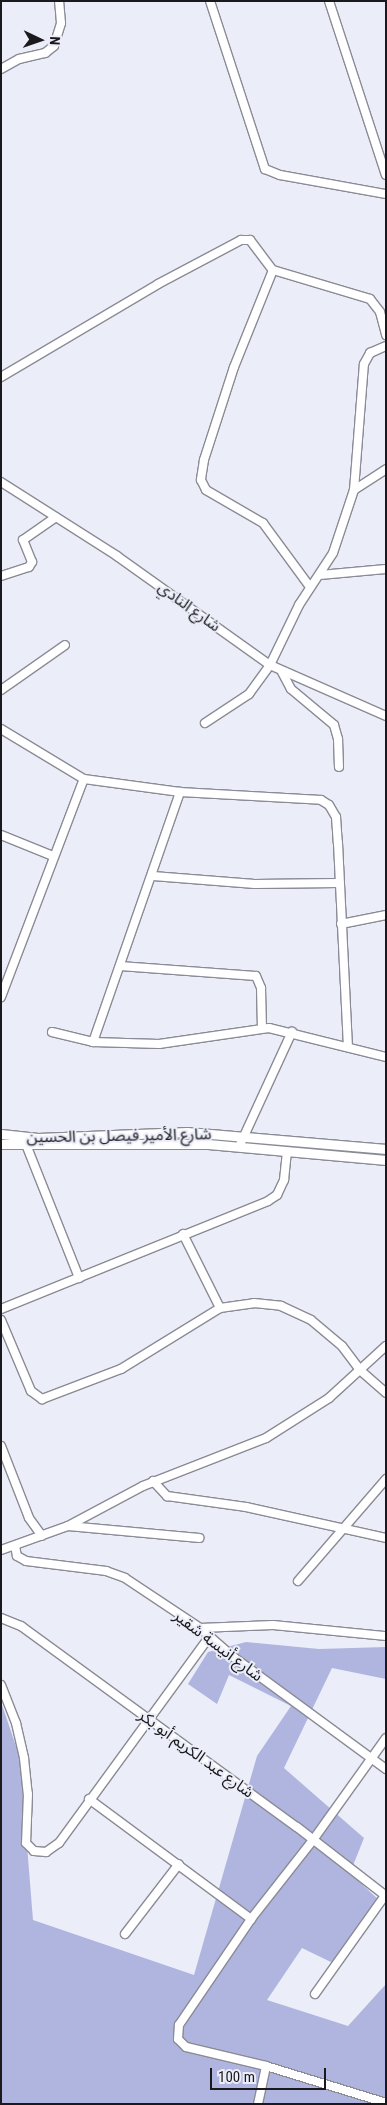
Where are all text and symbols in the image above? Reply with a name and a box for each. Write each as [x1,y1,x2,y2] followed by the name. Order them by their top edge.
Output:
[15,15,65,65] north arrow
[47,36,63,45] text: N
[154,578,224,636] street label: شارع النادي
[26,1125,212,1147] street label: شارع الأمير فيصل بن الحسين
[170,1606,266,1686] street label: شارع أنيسة شقير
[135,1706,257,1802] street label: شارع عبد الكريم أبو بكر
[212,2058,328,2090] scale bar
[218,2068,255,2086] text: 100 m

